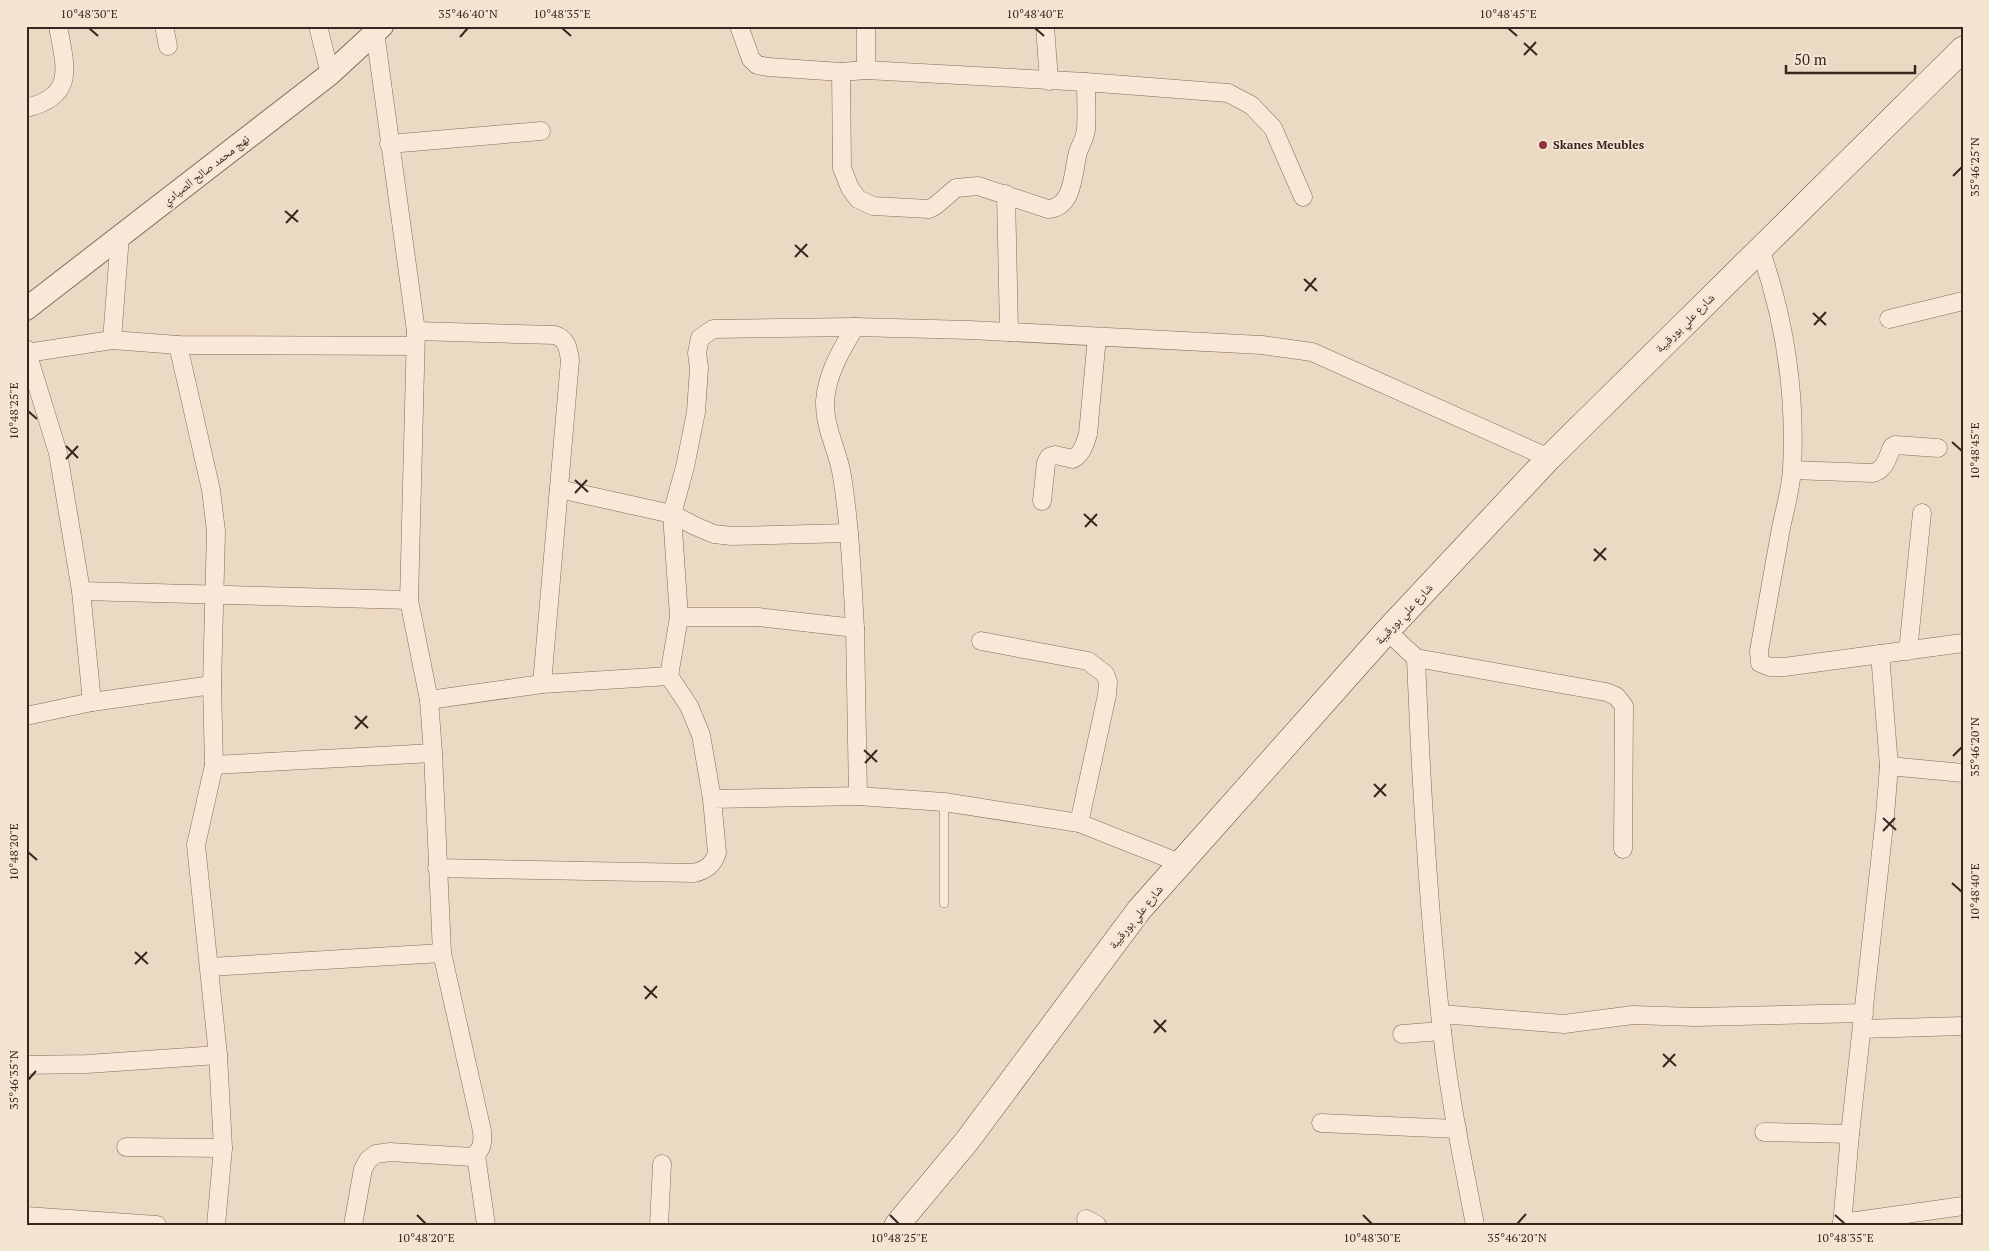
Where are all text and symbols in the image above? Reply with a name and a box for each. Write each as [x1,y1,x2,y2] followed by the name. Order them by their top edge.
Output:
[60,6,118,21] text: 10°48'30"E
[438,6,498,21] text: 35°46'40"N
[533,6,591,21] text: 10°48'35"E
[1006,6,1064,21] text: 10°48'40"E
[1479,6,1537,21] text: 10°48'45"E
[1786,42,1915,74] scale bar
[1794,49,1827,69] text: 50 m
[159,131,254,211] street label: نهج محمد صالح الصيادي
[1553,137,1645,152] place label: Skanes Meubles
[1967,137,1982,197] text: 35°46'25"N
[1537,139,1549,151] marker: Skanes Meubles
[1652,290,1720,358] street label: شارع علي بورقيبة
[6,382,21,440] text: 10°48'25"E
[1967,422,1982,480] text: 10°48'45"E
[1372,580,1438,649] street label: شارع علي بورقيبة
[1967,717,1982,777] text: 35°46'20"N
[6,823,21,881] text: 10°48'20"E
[1967,863,1982,921] text: 10°48'40"E
[1105,882,1168,954] street label: شارع علي بورقيبة
[6,1050,21,1110] text: 35°46'35"N
[397,1230,455,1245] text: 10°48'20"E
[870,1230,928,1245] text: 10°48'25"E
[1343,1230,1401,1245] text: 10°48'30"E
[1487,1230,1547,1245] text: 35°46'20"N
[1816,1230,1874,1245] text: 10°48'35"E

